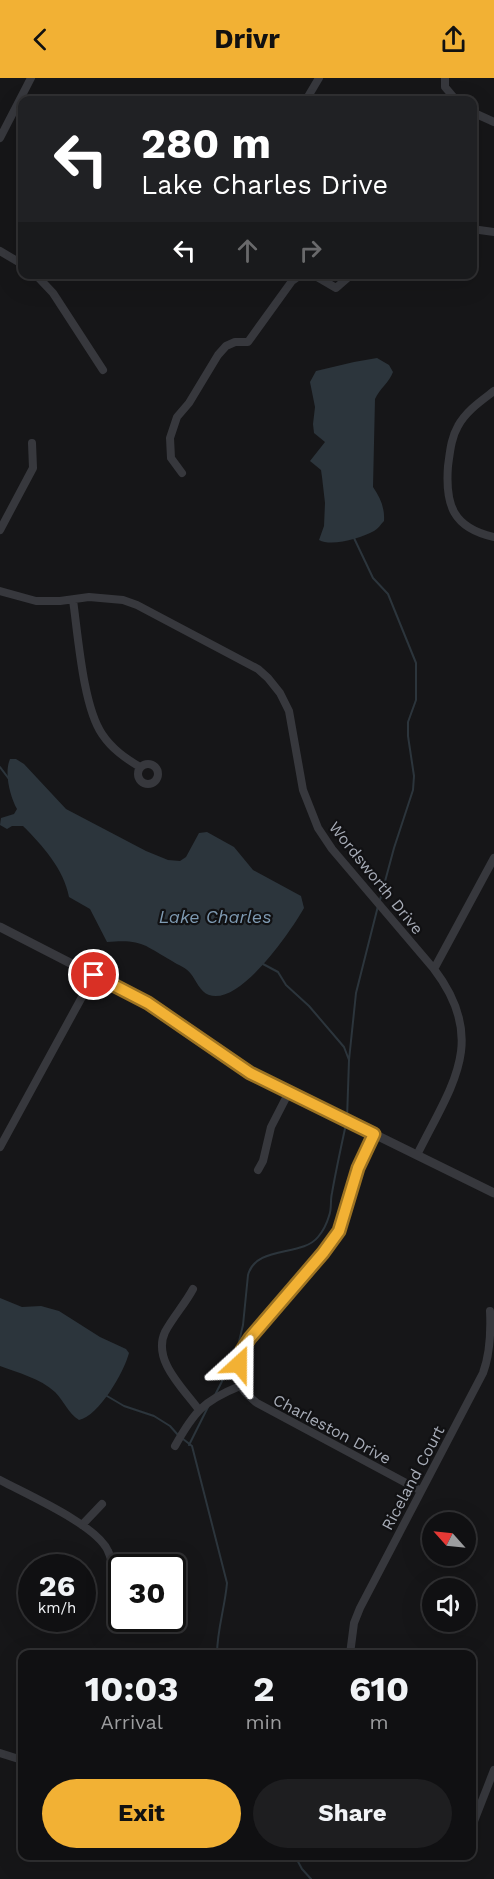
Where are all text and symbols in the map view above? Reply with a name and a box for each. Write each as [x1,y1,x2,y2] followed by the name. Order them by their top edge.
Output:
[24,23,57,56] icon: back
[214,23,280,55] text: Drivr
[437,23,470,56] icon: share
[141,119,271,168] text: 280 m
[42,120,120,198] icon: left
[141,169,388,201] text: Lake Charles Drive
[168,234,201,267] icon: left
[231,234,264,267] icon: ahead
[294,234,327,267] icon: right
[325,818,427,938] street label: Wordsworth Drive
[159,906,271,927] water label: Lake Charles
[68,949,119,1000] pin
[77,958,110,991] icon: arrive
[207,1332,271,1396] position arrow
[270,1390,394,1468] street label: Charleston Drive
[377,1422,449,1533] street label: Riceland Court
[422,1512,476,1566] north arrow
[422,1512,476,1632] map controls
[108,1554,186,1632] speed limit sign: 30
[39,1568,75,1603] text: 26
[422,1578,476,1632] button: sound
[38,1599,76,1617] text: km/h
[85,1668,179,1710] text: 10:03
[253,1668,275,1710] text: 2
[349,1668,409,1710] text: 610
[100,1710,163,1734] text: Arrival
[245,1710,282,1734] text: min
[370,1710,389,1734] text: m
[42,1779,241,1848] button: Exit
[253,1779,452,1848] button: Share

